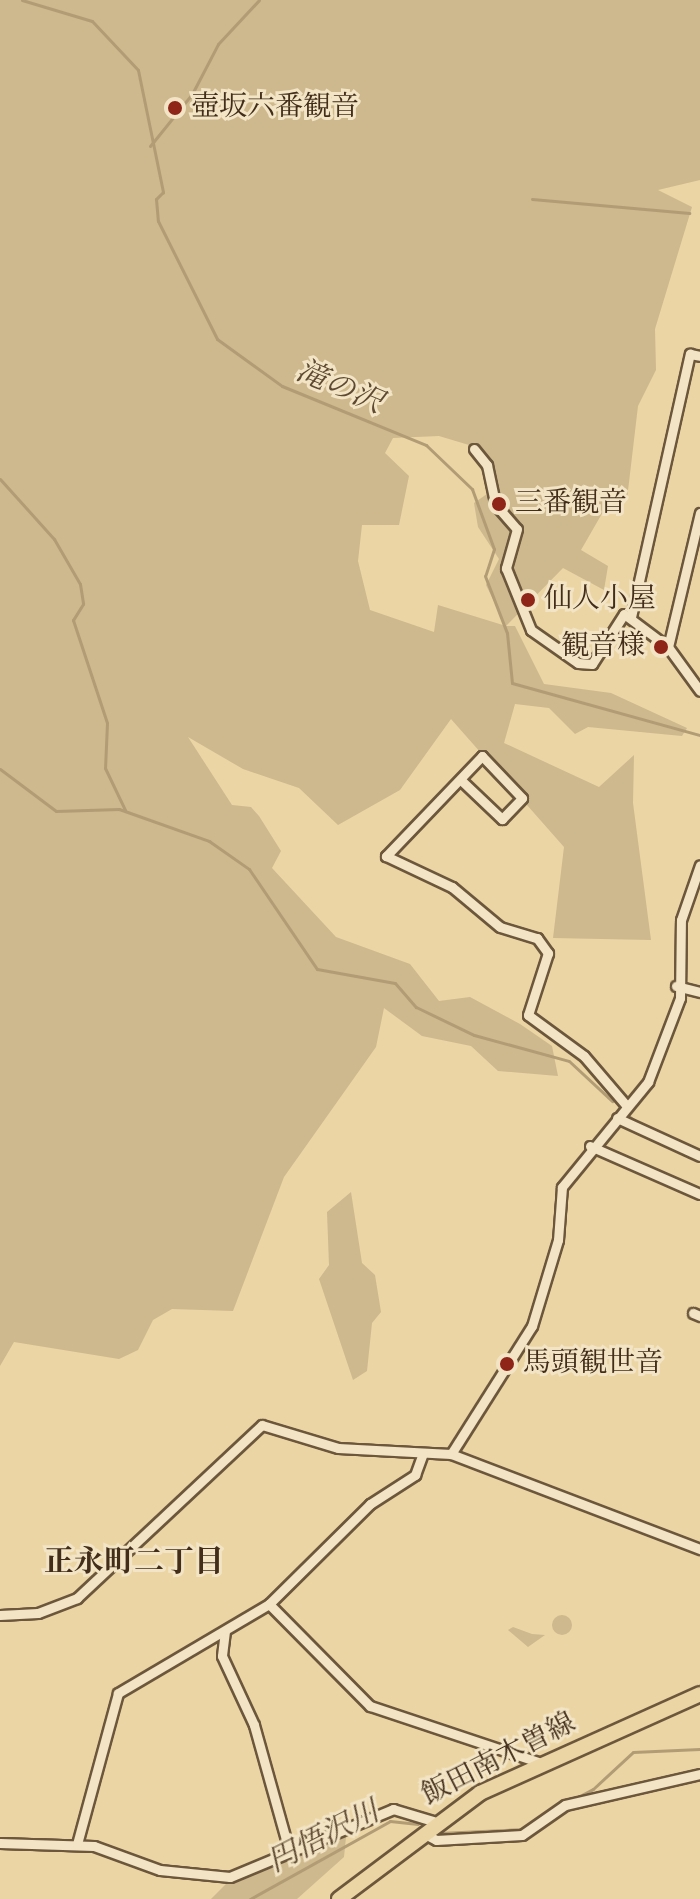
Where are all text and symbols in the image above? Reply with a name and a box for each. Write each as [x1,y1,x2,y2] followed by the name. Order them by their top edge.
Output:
[191,91,359,125] place label: 壺坂六番観音
[166,99,184,117] marker: 壺坂六番観音
[291,354,387,422] water label: 滝の沢
[515,487,627,521] place label: 三番観音
[490,495,508,513] marker: 三番観音
[544,583,656,617] place label: 仙人小屋
[519,591,537,609] marker: 仙人小屋
[561,630,645,664] place label: 観音様
[652,638,670,656] marker: 観音様
[523,1347,663,1381] place label: 馬頭観世音
[498,1355,516,1373] marker: 馬頭観世音
[44,1545,224,1581] district label: 正永町二丁目
[417,1707,581,1813] street label: 飯田南木曽線
[262,1795,386,1881] water label: 円悟沢川

